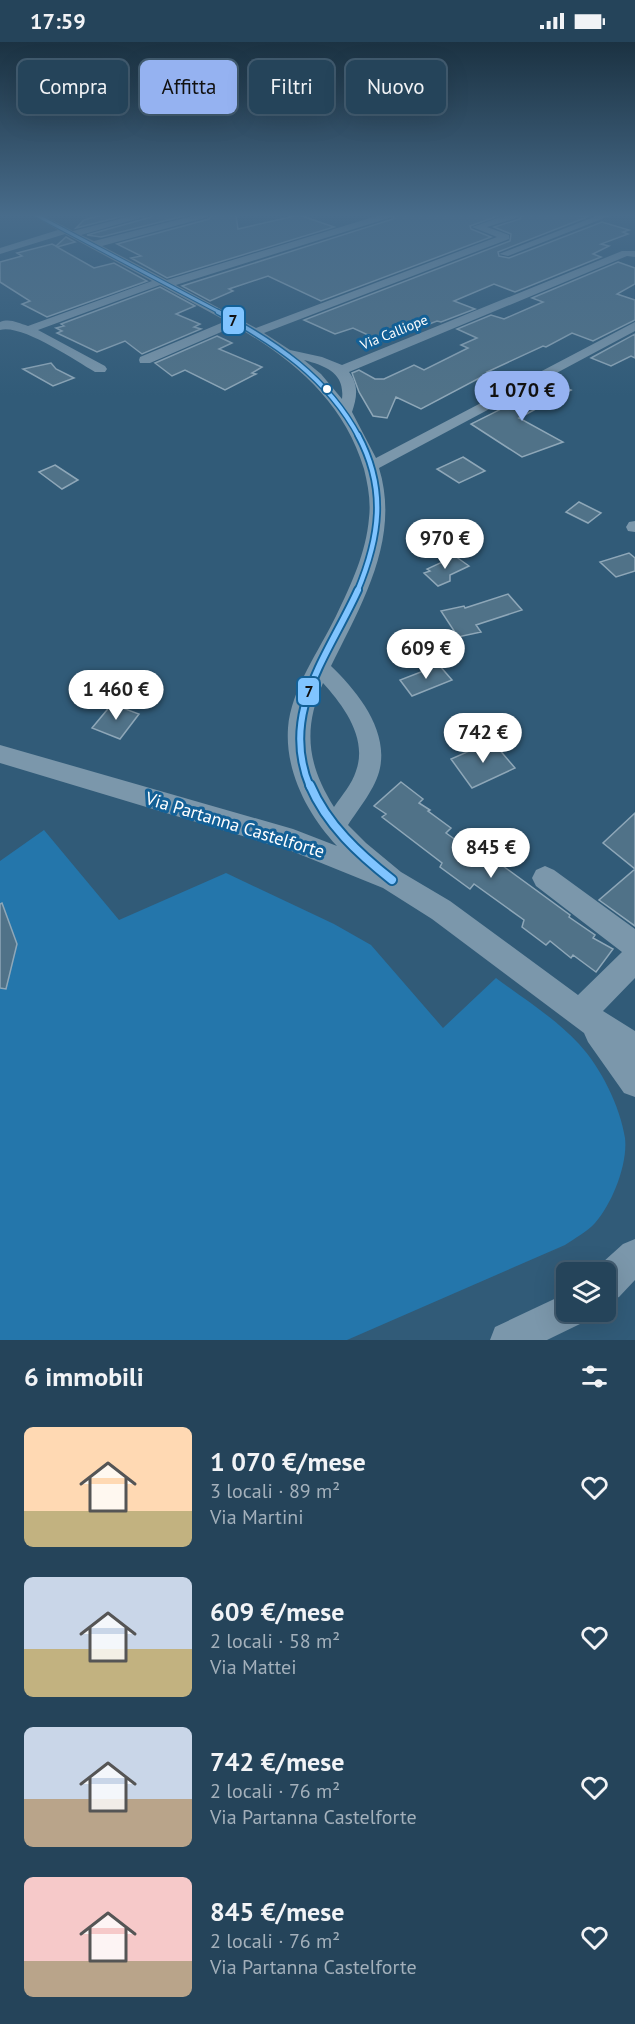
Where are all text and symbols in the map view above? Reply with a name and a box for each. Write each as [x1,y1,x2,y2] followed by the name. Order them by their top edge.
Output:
[30,7,86,35] text: 17:59
[18,60,128,114] chip: Compra
[140,60,237,114] chip: Affitta
[249,60,334,114] chip: Filtri
[346,60,446,114] chip: Nuovo
[222,306,245,335] line badge: 7
[228,310,238,330] text: 7
[357,310,430,354] street label: Via Calliope
[467,371,577,422] pin: 1 070 €
[489,377,555,403] text: 1 070 €
[321,383,333,395] unlabelled marker
[403,519,487,570] pin: 970 €
[420,525,470,551] text: 970 €
[384,629,468,680] pin: 609 €
[401,635,451,661] text: 609 €
[61,670,171,721] pin: 1 460 €
[83,676,149,702] text: 1 460 €
[297,677,320,706] line badge: 7
[304,681,314,701] text: 7
[441,713,525,764] pin: 742 €
[458,719,508,745] text: 742 €
[142,786,327,863] street label: Via Partanna Castelforte
[449,828,533,879] pin: 845 €
[466,834,516,860] text: 845 €
[556,1262,616,1322] map controls
[556,1262,616,1322] button: layers
[24,1360,144,1393] text: 6 immobili
[578,1360,611,1393] icon: filters
[210,1445,366,1478] text: 1 070 €/mese
[72,1451,144,1523] icon: home
[578,1471,611,1504] icon: heart
[210,1478,340,1504] text: 3 locali · 89 m²
[210,1504,304,1530] text: Via Martini
[210,1595,344,1628] text: 609 €/mese
[72,1601,144,1673] icon: home
[578,1621,611,1654] icon: heart
[210,1628,340,1654] text: 2 locali · 58 m²
[210,1654,297,1680] text: Via Mattei
[210,1745,344,1778] text: 742 €/mese
[72,1751,144,1823] icon: home
[578,1771,611,1804] icon: heart
[210,1778,340,1804] text: 2 locali · 76 m²
[210,1804,417,1830] text: Via Partanna Castelforte
[210,1895,344,1928] text: 845 €/mese
[72,1901,144,1973] icon: home
[578,1921,611,1954] icon: heart
[210,1928,340,1954] text: 2 locali · 76 m²
[210,1954,417,1980] text: Via Partanna Castelforte

